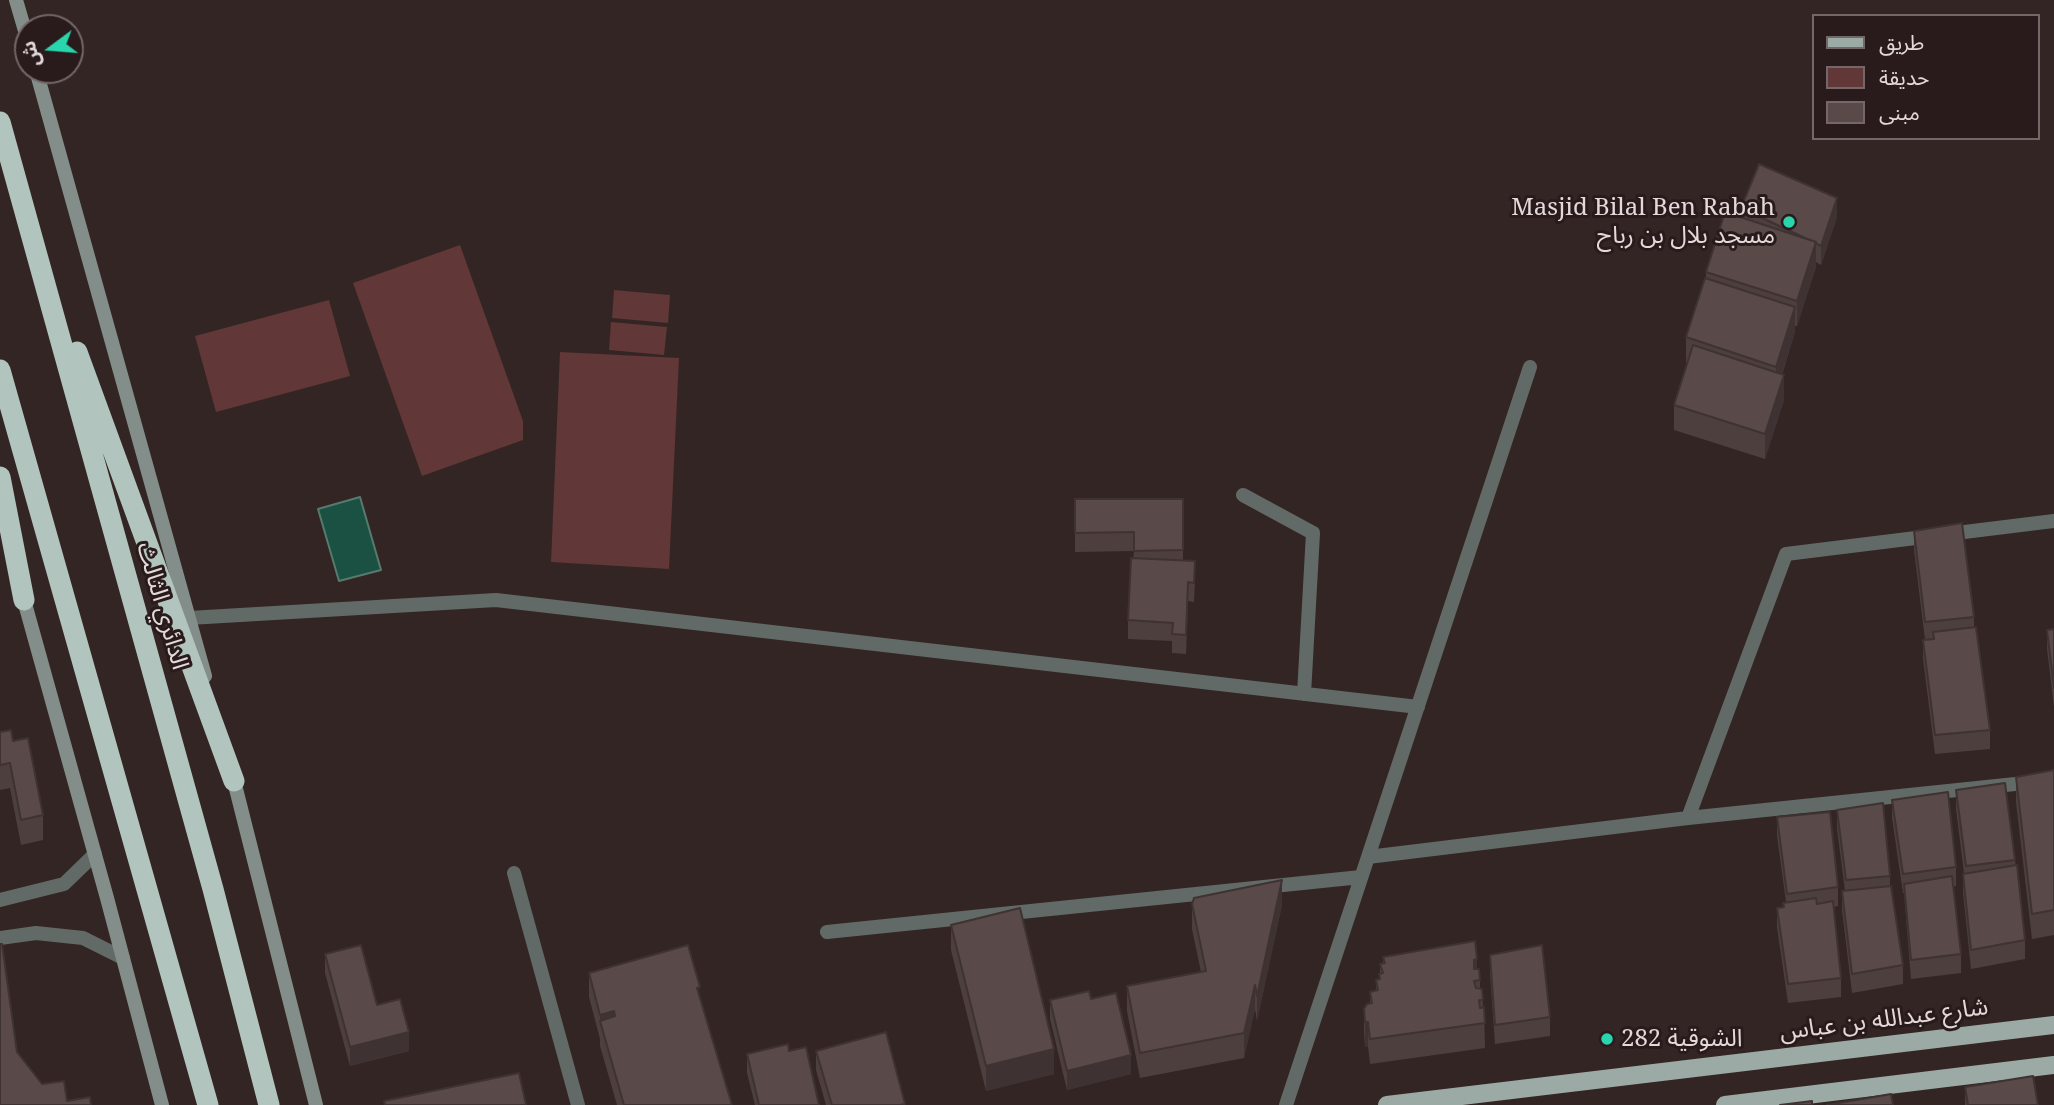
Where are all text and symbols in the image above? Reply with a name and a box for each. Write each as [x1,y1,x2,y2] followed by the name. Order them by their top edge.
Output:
[14,14,84,84] north arrow
[1812,14,2040,140] legend
[1879,28,1924,56] text: طريق
[15,38,47,70] text: ش
[1879,63,1929,91] text: حديقة
[1879,98,1920,126] text: مبنى
[1511,194,1775,250] place label: Masjid Bilal Ben Rabah مسجد بلال بن رباح
[1781,214,1797,230] marker: Masjid Bilal Ben Rabah مسجد بلال بن رباح
[130,539,194,673] street label: الدائري الثالث
[1778,993,1990,1047] street label: شارع عبدالله بن عباس
[1621,1025,1743,1053] place label: الشوقية 282
[1599,1031,1615,1047] marker: الشوقية 282

